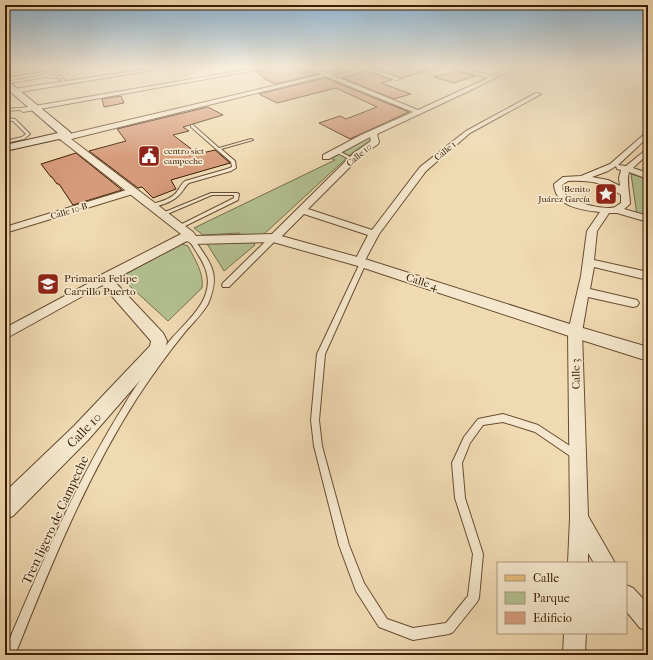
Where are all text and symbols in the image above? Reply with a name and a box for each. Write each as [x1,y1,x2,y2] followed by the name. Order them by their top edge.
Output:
[432,139,458,163] street label: Calle 1
[345,141,373,169] street label: Calle 10
[136,143,162,169] public building icon: centro sict campeche
[164,146,205,166] place label: centro sict campeche
[593,181,619,207] place icon: Benito Juárez García
[537,184,591,204] place label: Benito Juárez García
[49,201,89,221] street label: Calle 10-B
[35,271,61,297] school or university icon: Primaria Felipe Carrillo Puerto
[404,271,440,293] street label: Calle 4
[64,272,138,298] place label: Primaria Felipe Carrillo Puerto
[569,358,583,390] street label: Calle 3
[64,409,104,451] street label: Calle 10
[19,453,92,587] street label: Tren ligero de Campeche
[497,562,627,634] legend
[533,571,559,585] text: Calle
[533,591,570,605] text: Parque
[533,611,572,625] text: Edificio

